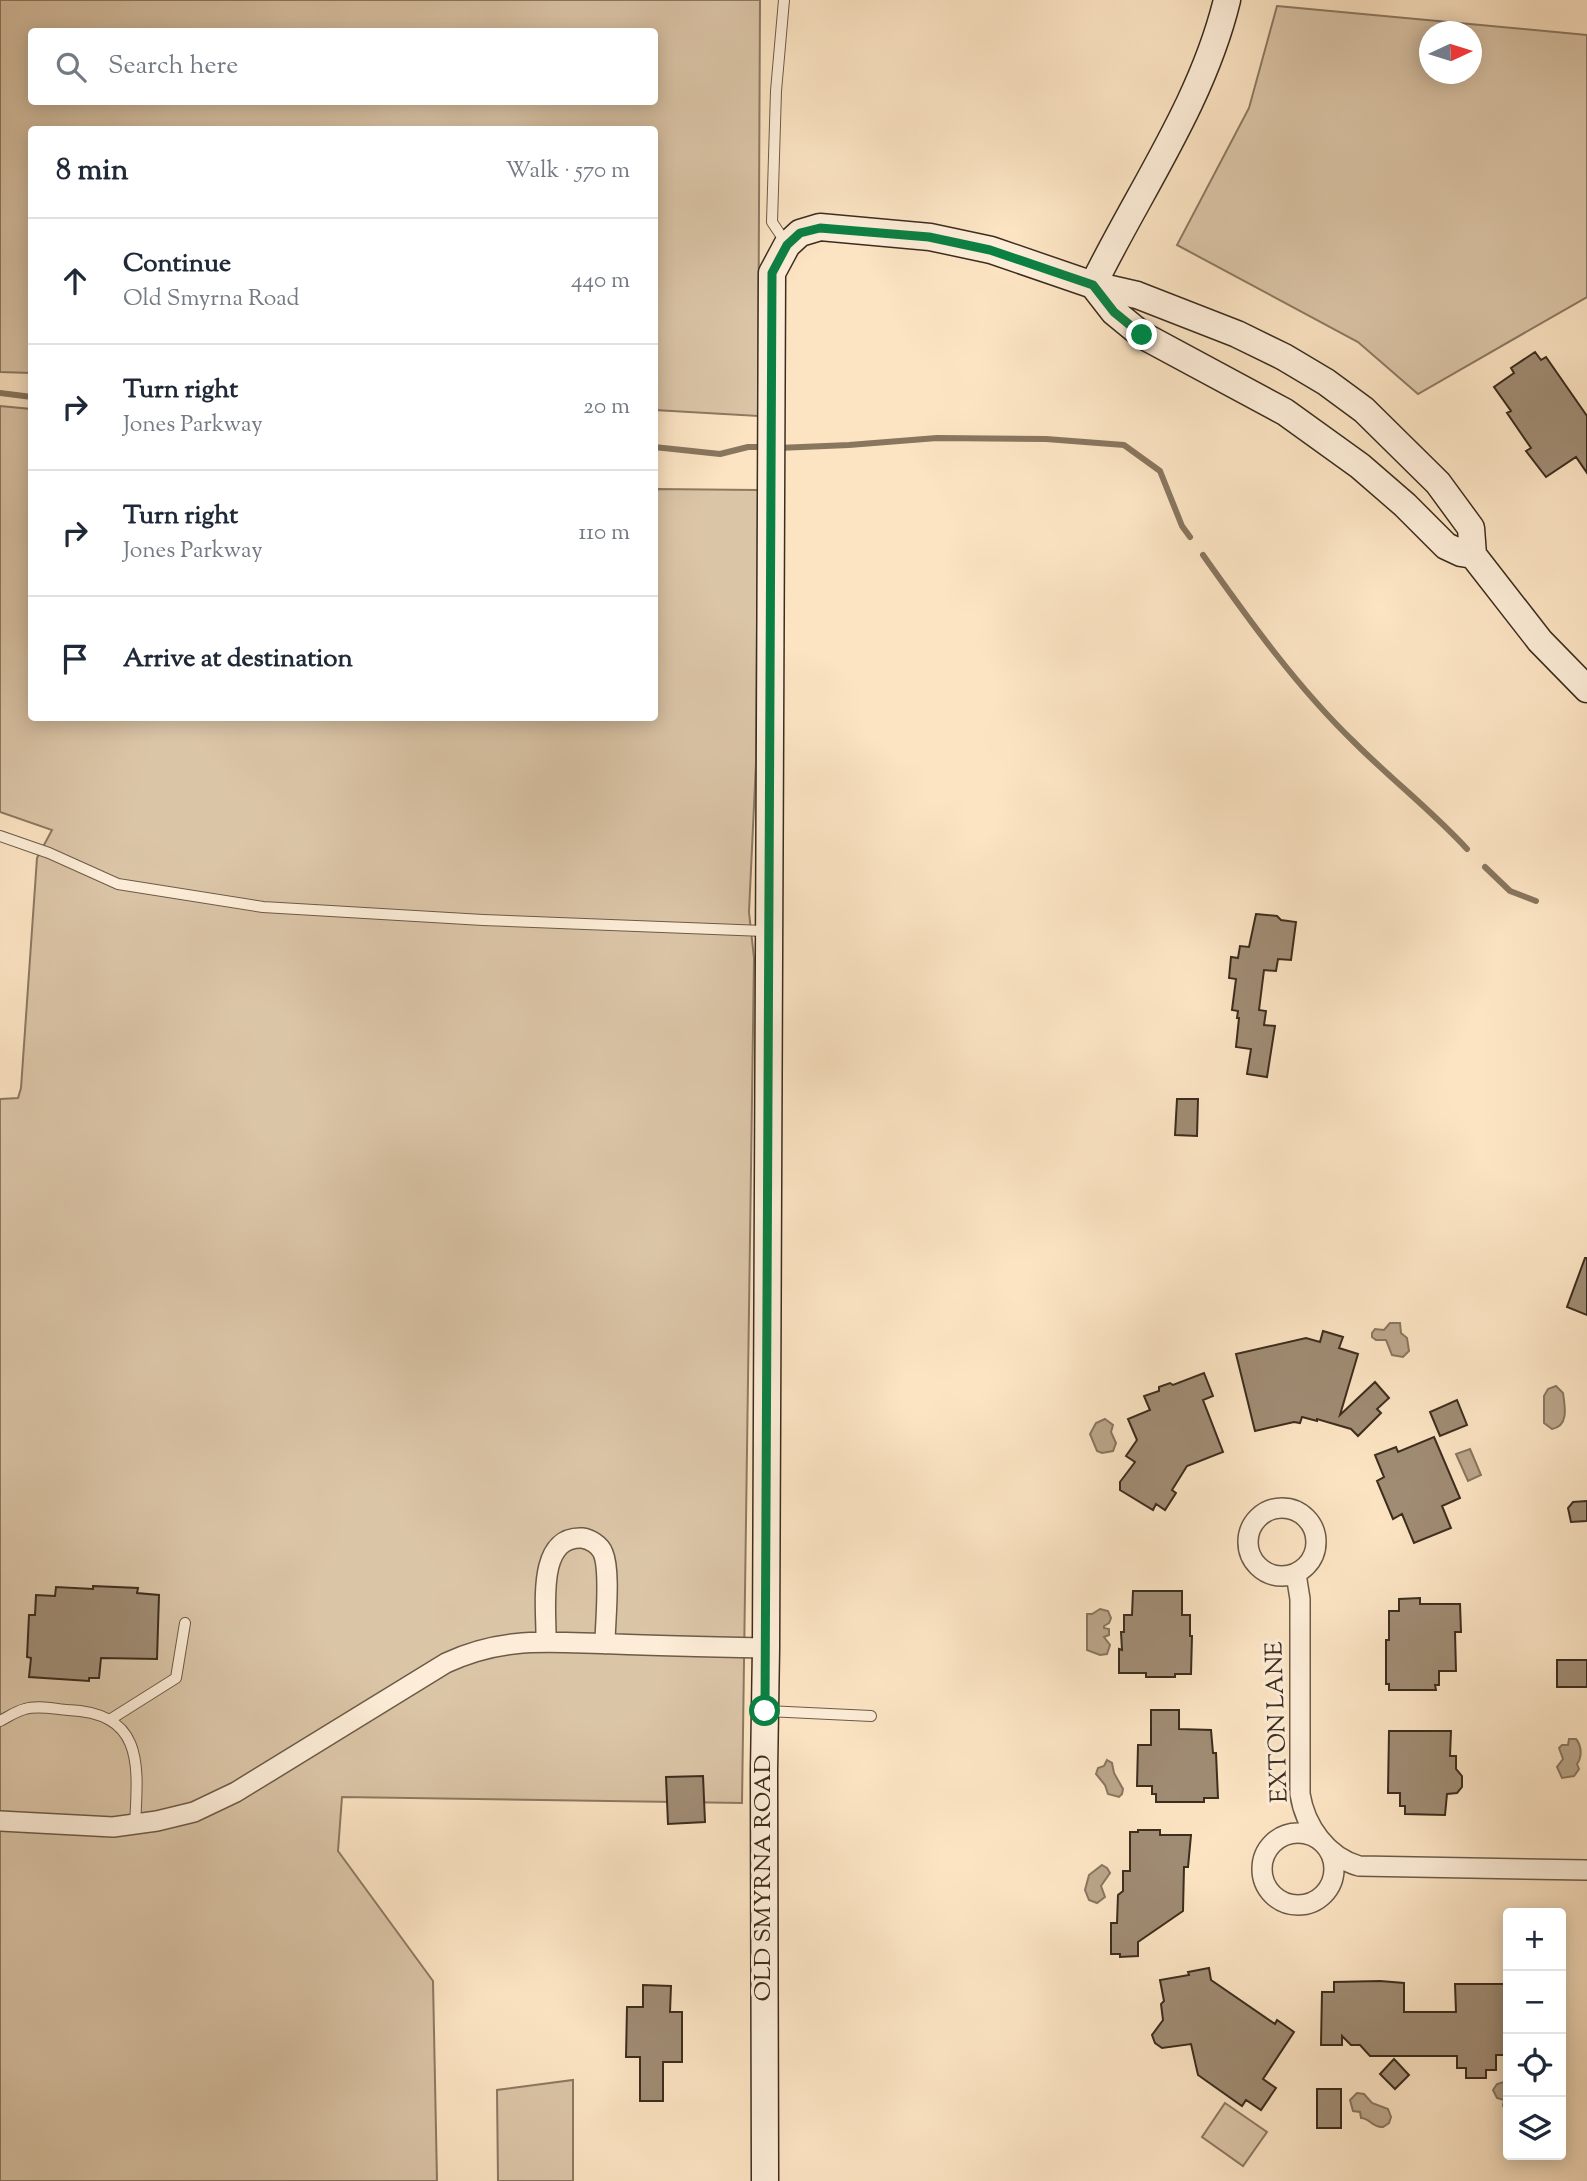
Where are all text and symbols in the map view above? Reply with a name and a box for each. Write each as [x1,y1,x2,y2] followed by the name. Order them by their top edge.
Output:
[1419,21,1482,84] north arrow
[28,28,658,105] search box
[52,48,90,86] icon: search
[108,48,238,85] text: Search here
[56,150,128,193] text: 8 min
[505,155,630,188] text: Walk · 570 m
[123,246,231,283] text: Continue
[56,262,94,300] icon: ahead
[571,265,630,298] text: 440 m
[123,283,300,316] text: Old Smyrna Road
[1126,319,1157,350] route end
[123,372,238,409] text: Turn right
[56,388,94,426] icon: right
[583,391,630,424] text: 20 m
[123,409,263,442] text: Jones Parkway
[123,498,238,535] text: Turn right
[56,514,94,552] icon: right
[579,517,630,550] text: 110 m
[123,535,263,568] text: Jones Parkway
[56,640,94,678] icon: arrive
[123,641,353,678] text: Arrive at destination
[1258,1640,1298,1803] street label: EXTON LANE
[749,1695,780,1726] route start
[747,1754,781,2002] street label: OLD SMYRNA ROAD
[1503,1908,1566,2160] map controls
[1503,1908,1566,1971] button: +
[1503,1971,1566,2034] button: −
[1503,2034,1566,2097] button: locate
[1503,2097,1566,2160] button: layers

